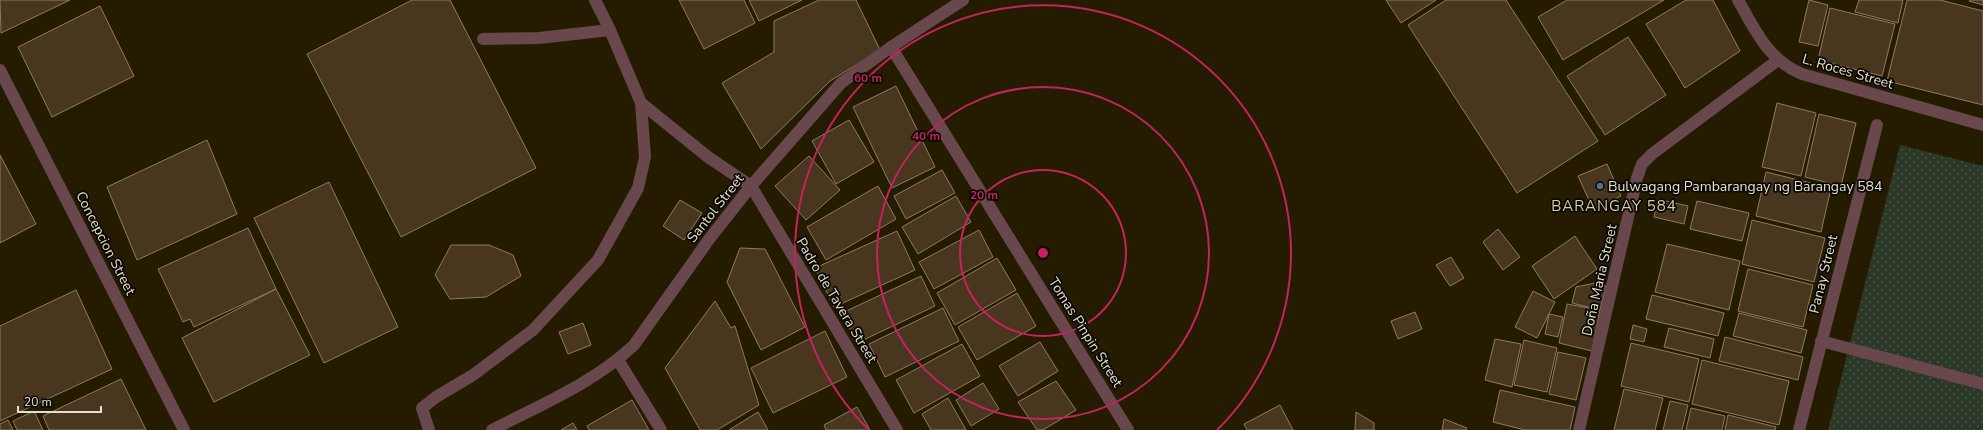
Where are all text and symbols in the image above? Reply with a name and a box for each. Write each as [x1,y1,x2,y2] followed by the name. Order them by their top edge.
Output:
[1800,49,1896,94] street label: L. Roces Street
[854,70,882,86] text: 60 m
[912,128,940,144] text: 40 m
[682,170,748,247] street label: Santol Street
[1608,177,1882,196] place label: Bulwagang Pambarangay ng Barangay 584
[1595,181,1605,191] marker: Bulwagang Pambarangay ng Barangay 584
[970,187,998,203] text: 20 m
[71,188,140,298] street label: Concepcion Street
[1551,196,1677,216] district label: BARANGAY 584
[1577,222,1622,338] street label: Doña Maria Street
[1805,233,1842,315] street label: Panay Street
[792,234,882,367] street label: Padro de Tavera Street
[1036,246,1050,260] centre of rings
[1044,274,1127,391] street label: Tomas Pinpin Street
[18,388,101,414] scale bar
[24,394,52,410] text: 20 m

